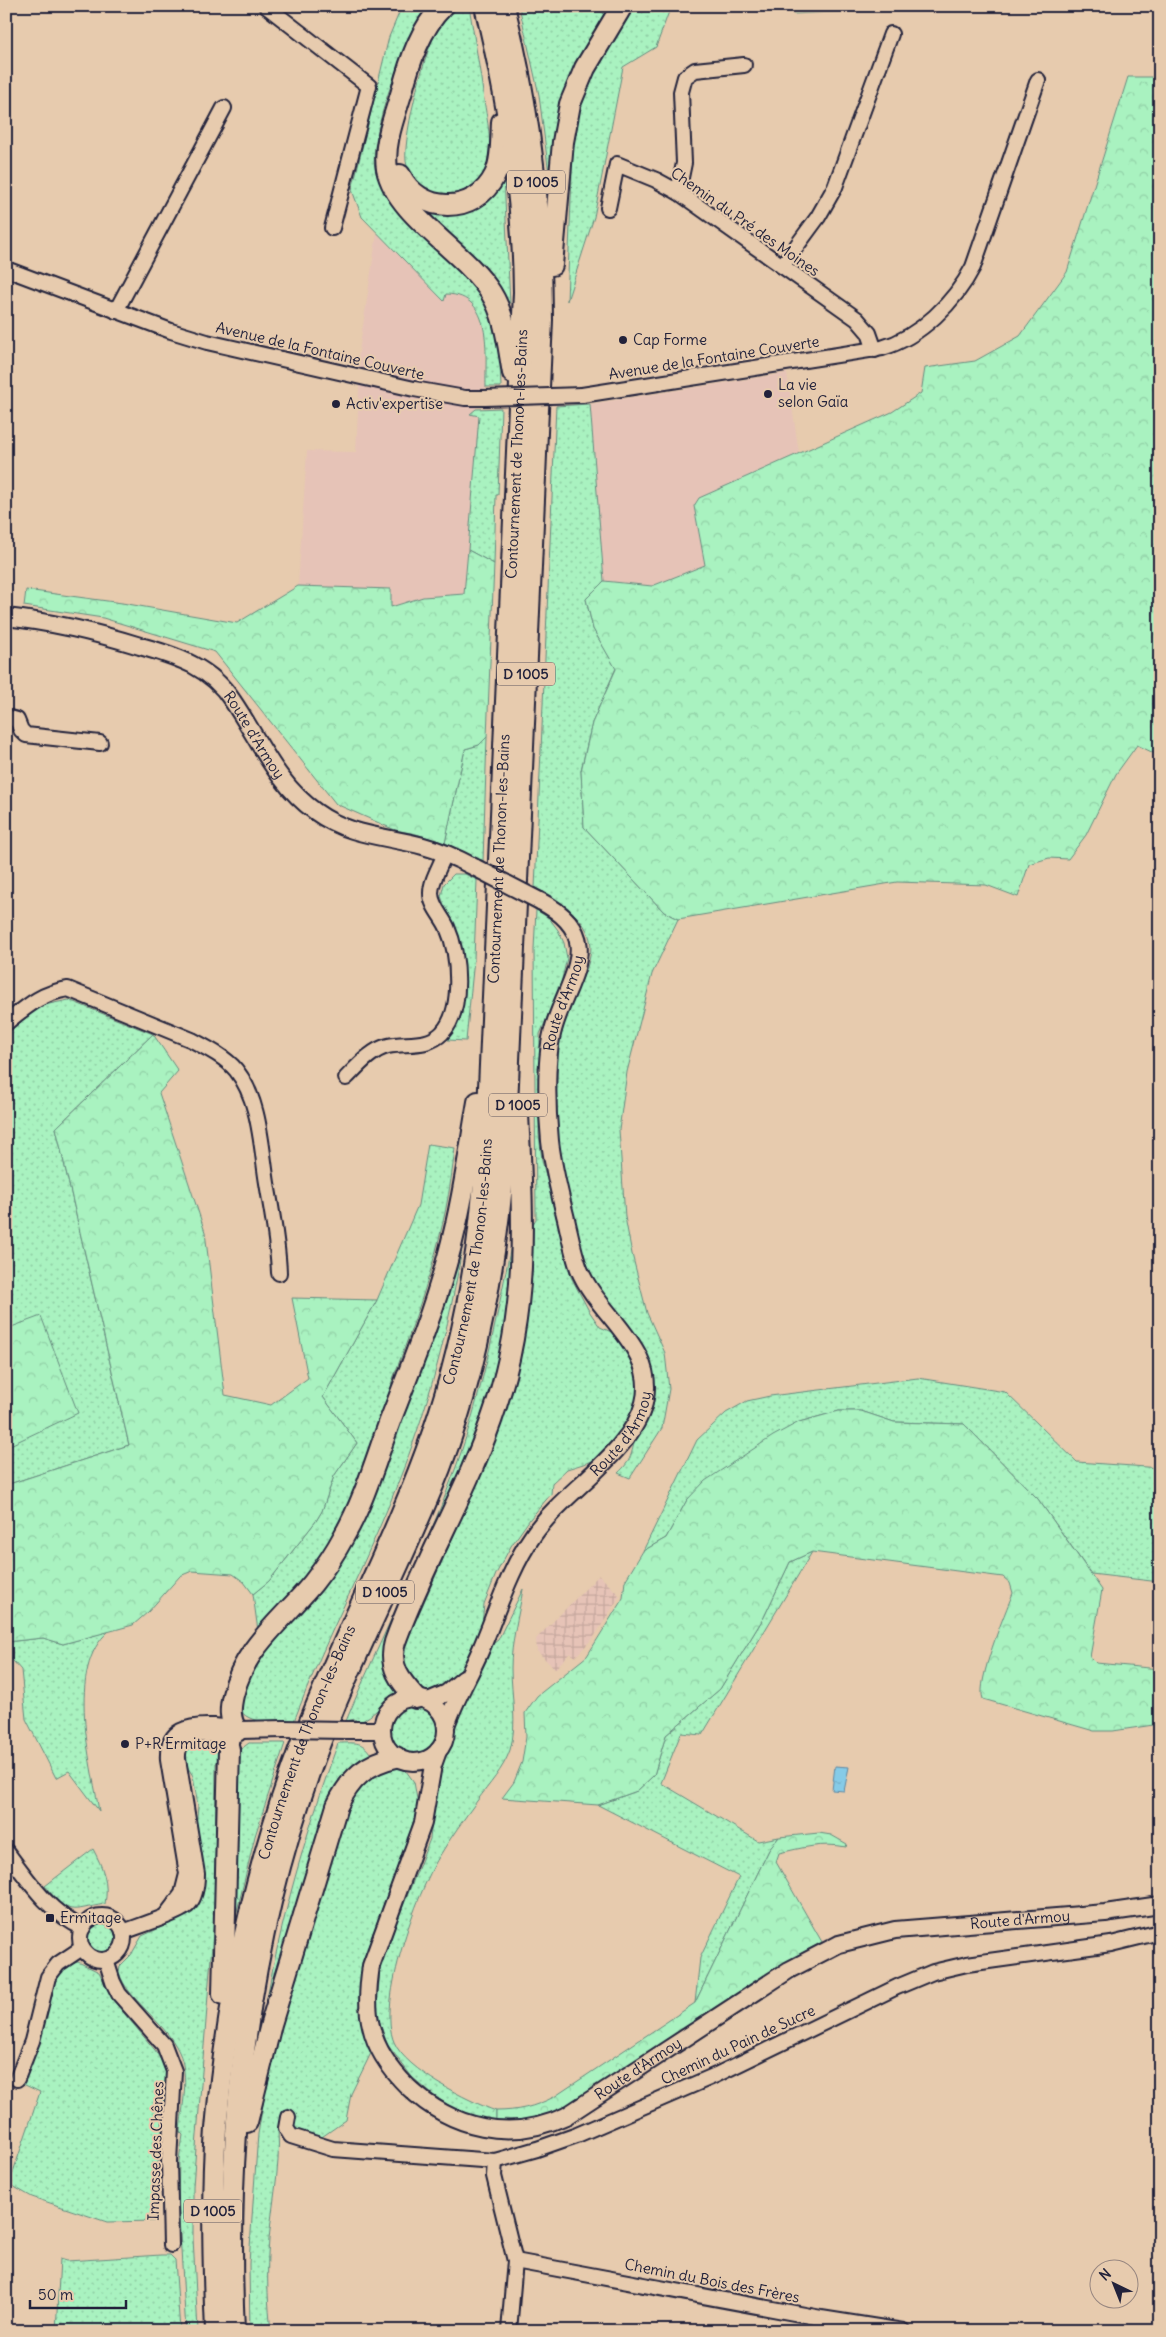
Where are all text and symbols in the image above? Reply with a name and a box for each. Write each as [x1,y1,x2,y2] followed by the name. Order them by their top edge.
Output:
[667,163,824,280] street label: Chemin du Pré des Moines
[507,170,565,193] road number: D 1005
[214,317,426,384] street label: Avenue de la Fontaine Couverte
[501,329,531,579] street label: Contournement de Thonon-les-Bains
[633,330,707,349] place label: Cap Forme
[607,331,821,384] street label: Avenue de la Fontaine Couverte
[617,334,629,346] marker: Cap Forme
[778,375,849,411] place label: La vie selon Gaïa
[762,388,774,400] marker: La vie selon Gaïa
[346,394,443,413] place label: Activ'expertise
[330,398,342,410] marker: Activ'expertise
[497,662,555,686] road number: D 1005
[220,687,289,783] street label: Route d'Armoy
[484,733,514,984] street label: Contournement de Thonon-les-Bains
[539,954,587,1052] street label: Route d'Armoy
[489,1094,547,1116] road number: D 1005
[438,1138,496,1387] street label: Contournement de Thonon-les-Bains
[586,1390,655,1480] street label: Route d'Armoy
[356,1580,414,1604] road number: D 1005
[254,1622,359,1862] street label: Contournement de Thonon-les-Bains
[135,1734,226,1753] place label: P+R Ermitage
[119,1738,131,1750] marker: P+R Ermitage
[969,1906,1071,1933] street label: Route d'Armoy
[60,1908,121,1927] place label: Ermitage
[44,1912,56,1924] marker: Ermitage
[658,2000,818,2089] street label: Chemin du Pain de Sucre
[591,2033,685,2104] street label: Route d'Armoy
[144,2081,167,2221] street label: Impasse des Chênes
[184,2200,242,2222] road number: D 1005
[623,2254,801,2307] street label: Chemin du Bois des Frères
[1088,2260,1138,2310] north arrow
[1095,2265,1115,2284] text: N
[30,2277,126,2309] scale bar
[38,2285,73,2304] text: 50 m

